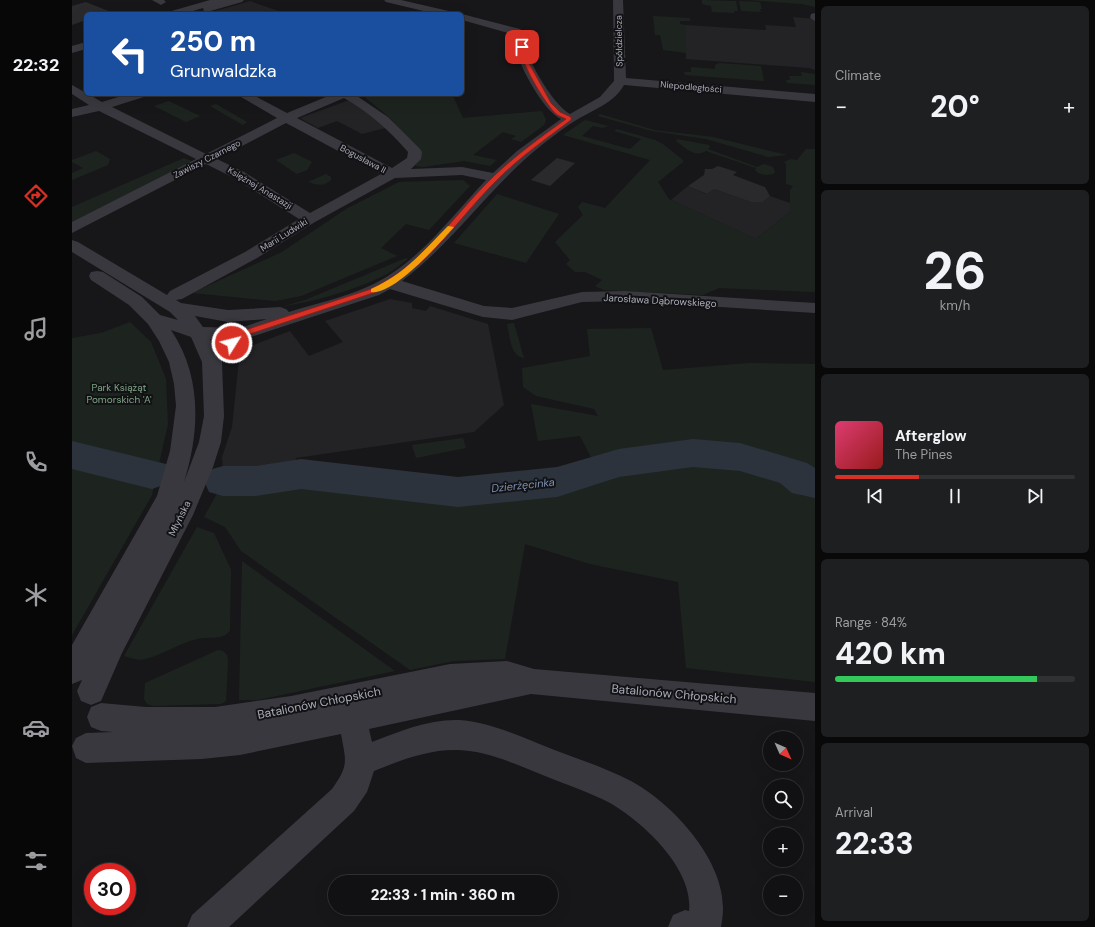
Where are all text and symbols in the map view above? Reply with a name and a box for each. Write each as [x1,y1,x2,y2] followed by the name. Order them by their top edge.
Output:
[613,15,625,67] street label: Spółdzielcza
[170,23,256,60] text: 250 m
[104,28,156,80] icon: left
[505,30,539,64] pin
[511,36,533,58] icon: arrive
[13,53,59,77] text: 22:32
[170,59,277,83] text: Grunwaldzka
[835,67,881,84] text: Climate
[660,78,722,96] street label: Niepodległości
[930,87,980,126] text: 20°
[835,92,847,121] text: −
[1063,92,1075,121] text: +
[171,137,243,181] street label: Zawiszy Czarnego
[338,142,388,176] street label: Bogusława II
[226,164,294,212] street label: Księżnej Anastazji
[22,182,50,210] icon: directions
[258,216,310,254] street label: Marii Ludwiki
[924,237,986,305] text: 26
[603,291,717,310] street label: Jarosława Dąbrowskiego
[940,297,970,314] text: km/h
[22,315,50,343] icon: music
[211,322,253,364] position arrow
[86,381,152,406] park label: Park Książąt Pomorskich 'A'
[895,426,967,446] text: Afterglow
[895,446,953,463] text: The Pines
[22,448,50,476] icon: phone
[491,475,555,495] water label: Dzierżęcinka
[864,485,886,507] icon: previous
[944,485,966,507] icon: pause
[1024,485,1046,507] icon: next
[165,498,194,538] street label: Młyńska
[22,581,50,609] icon: climate
[835,614,907,631] text: Range · 84%
[835,634,946,673] text: 420 km
[611,681,737,707] street label: Batalionów Chłopskich
[256,683,382,723] street label: Batalionów Chłopskich
[22,714,50,742] icon: car
[763,731,803,771] north arrow
[763,731,803,915] map controls
[763,779,803,819] button: search
[835,804,873,821] text: Arrival
[835,824,914,863] text: 22:33
[763,827,803,867] button: +
[22,847,50,875] icon: filters
[84,863,136,915] speed limit sign: 30
[763,875,803,915] button: −
[371,885,515,905] text: 22:33 · 1 min · 360 m

